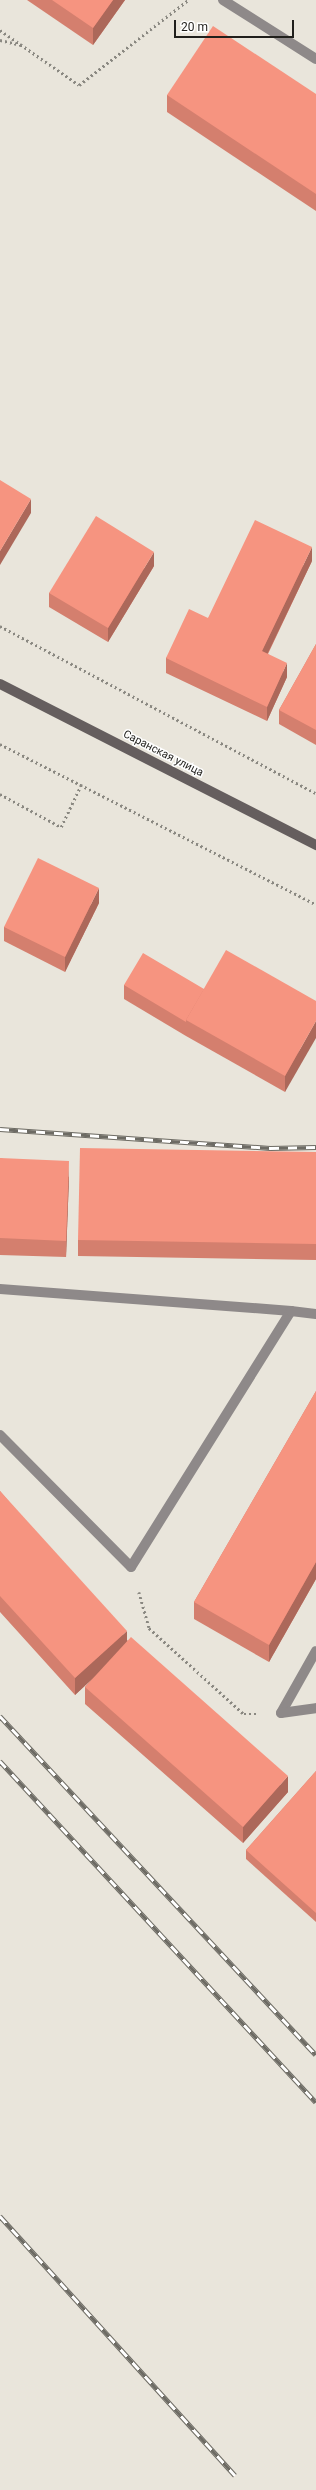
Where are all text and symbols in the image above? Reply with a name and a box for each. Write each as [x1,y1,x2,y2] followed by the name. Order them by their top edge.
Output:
[176,12,296,38] scale bar
[181,20,208,34] text: 20 m
[121,728,205,780] street label: Саранская улица

